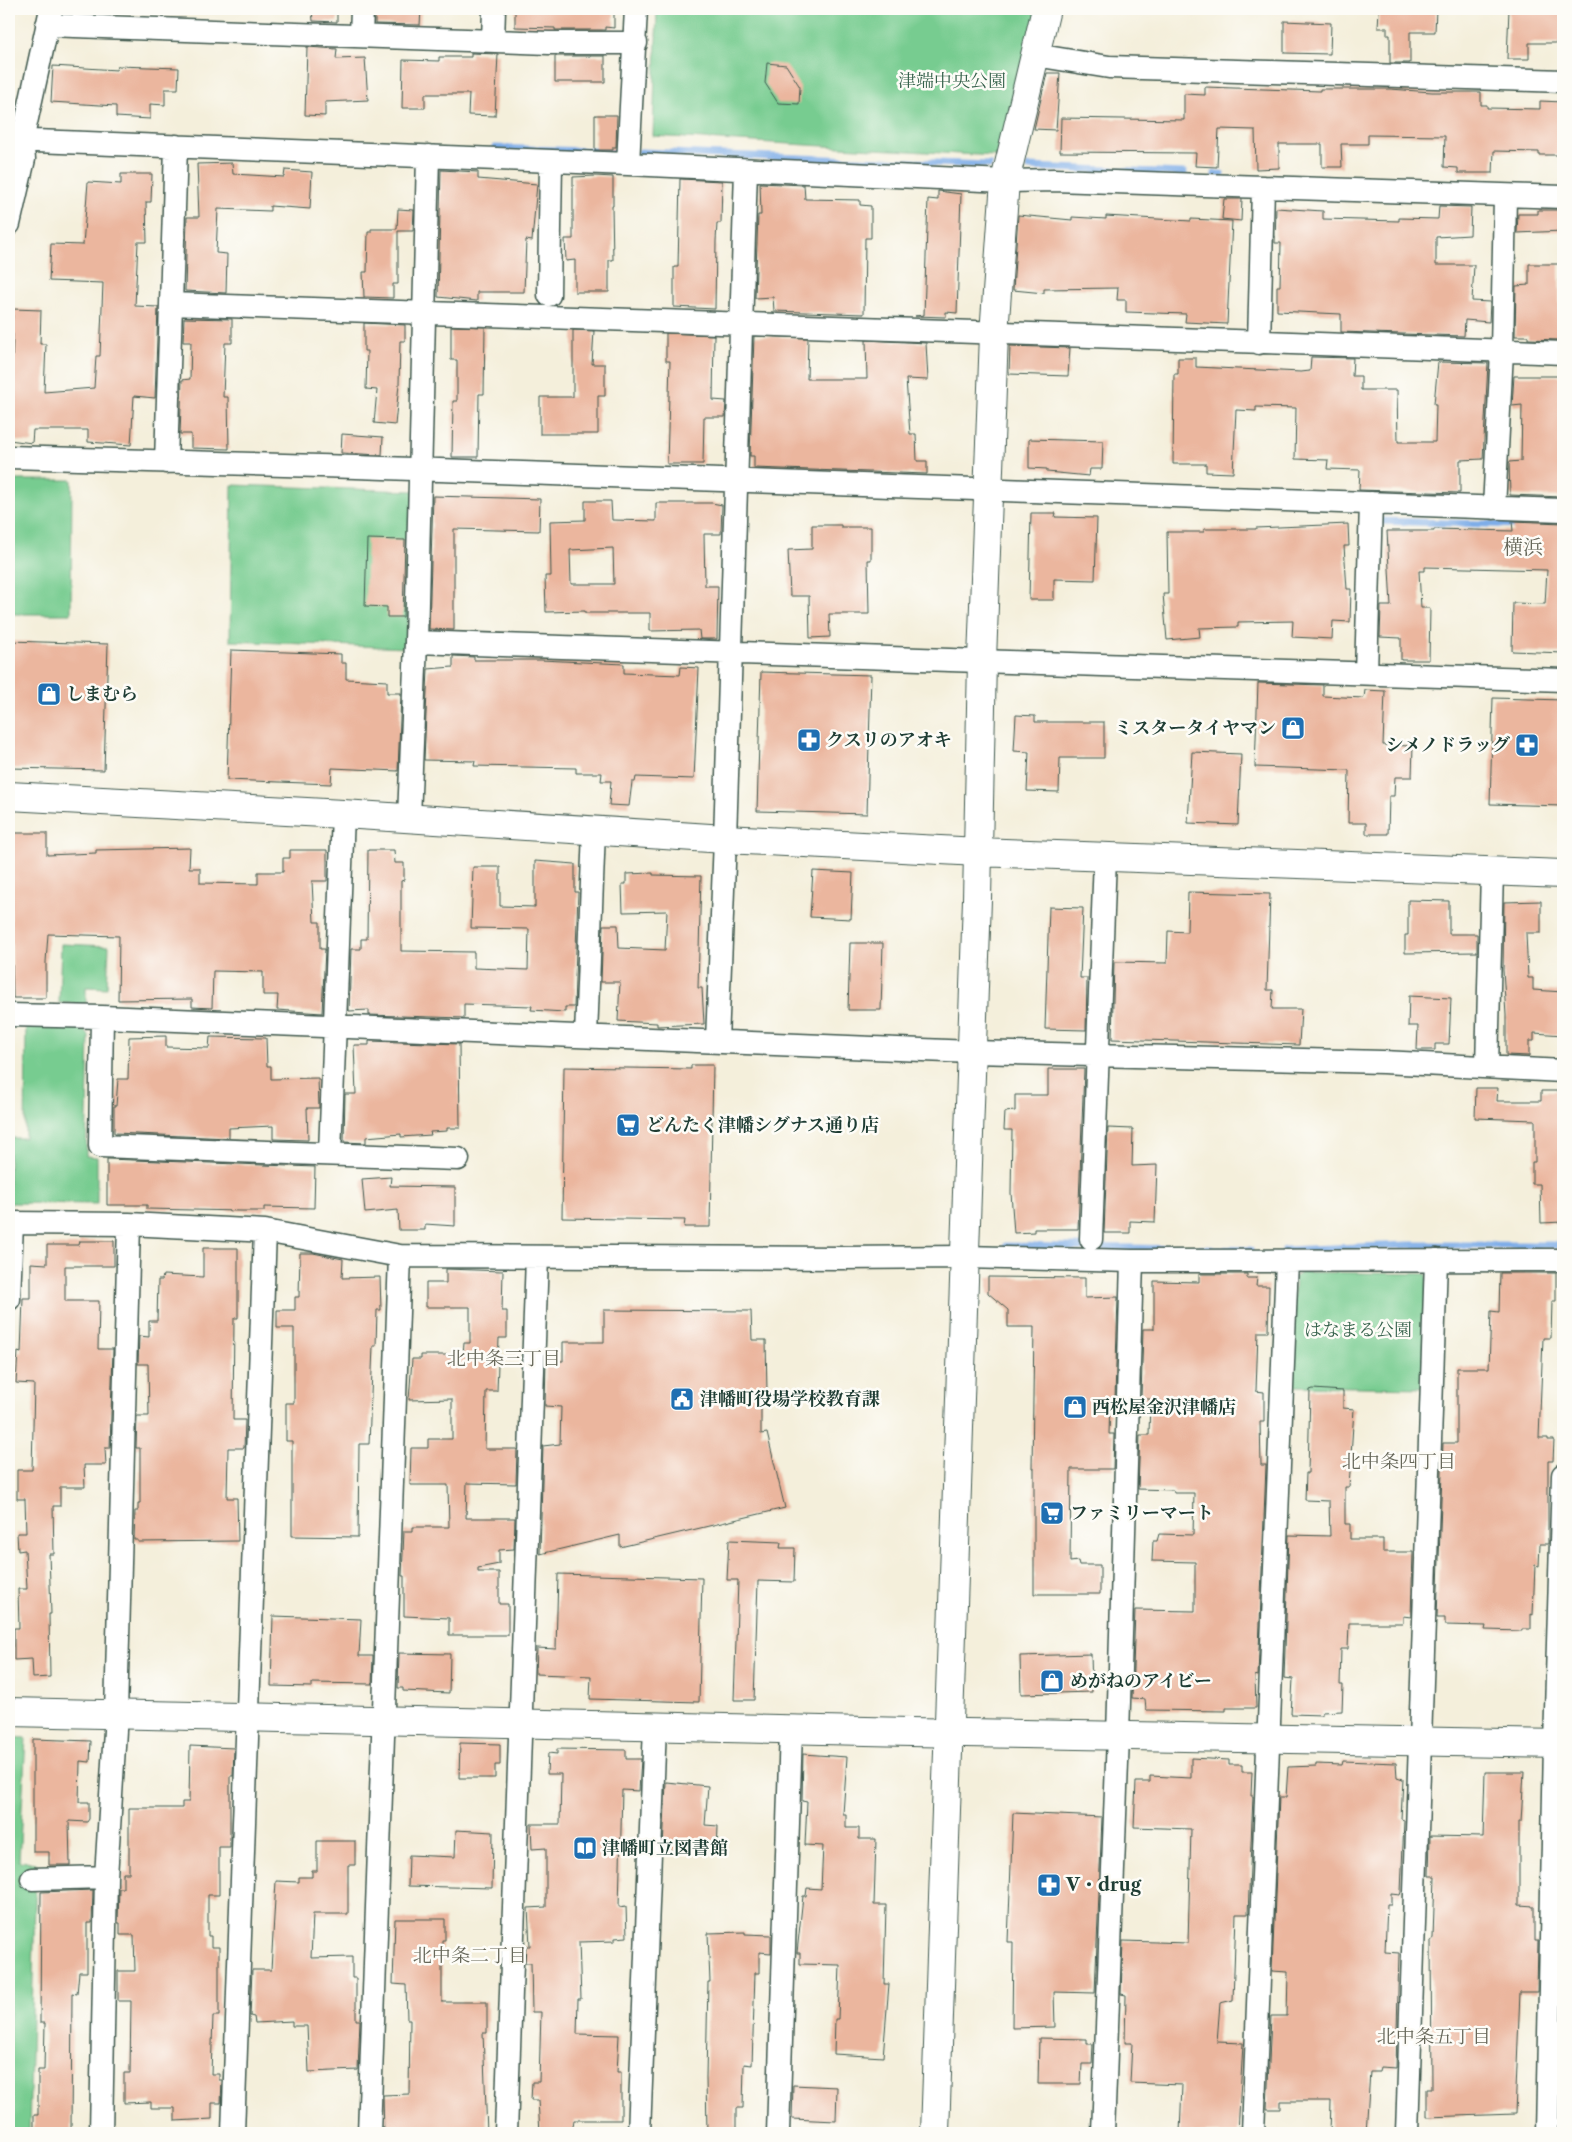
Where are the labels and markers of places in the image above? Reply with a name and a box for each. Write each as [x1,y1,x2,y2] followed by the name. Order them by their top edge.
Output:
[36,681,62,707] shop icon: しまむら
[66,683,138,705] place label: しまむら
[1280,715,1306,741] shop icon: ミスタータイヤマン
[1114,717,1276,739] place label: ミスタータイヤマン
[796,727,822,753] pharmacy icon: クスリのアオキ
[826,729,952,751] place label: クスリのアオキ
[1514,732,1540,758] pharmacy icon: シメノドラッグ
[1385,734,1510,756] place label: シメノドラッグ
[615,1112,641,1138] supermarket icon: どんたく津幡シグナス通り店
[646,1114,879,1136] place label: どんたく津幡シグナス通り店
[669,1386,695,1412] public building icon: 津幡町役場学校教育課
[700,1388,880,1410] place label: 津幡町役場学校教育課
[1062,1394,1088,1420] shop icon: 西松屋金沢津幡店
[1092,1396,1236,1418] place label: 西松屋金沢津幡店
[1039,1500,1065,1526] supermarket icon: ファミリーマート
[1070,1502,1214,1524] place label: ファミリーマート
[1039,1668,1065,1694] shop icon: めがねのアイビー
[1070,1670,1212,1692] place label: めがねのアイビー
[572,1835,598,1861] library icon: 津幡町立図書館
[602,1837,728,1859] place label: 津幡町立図書館
[1036,1872,1062,1898] pharmacy icon: V・drug
[1065,1874,1142,1896] place label: V・drug

